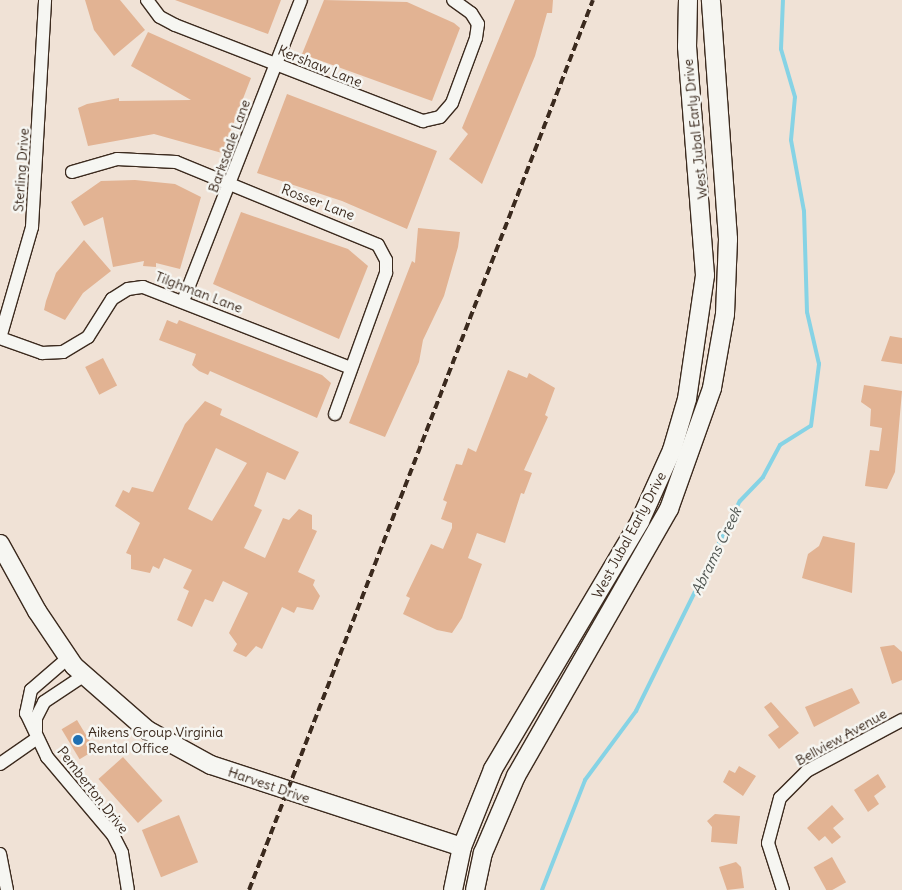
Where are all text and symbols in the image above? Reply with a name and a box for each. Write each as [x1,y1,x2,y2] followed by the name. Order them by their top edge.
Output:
[275,41,365,91] street label: Kershaw Lane
[679,58,711,200] street label: West Jubal Early Drive
[204,97,254,195] street label: Barksdale Lane
[10,128,32,212] street label: Sterling Drive
[279,180,357,224] street label: Rosser Lane
[153,268,245,316] street label: Tilghman Lane
[589,469,669,601] street label: West Jubal Early Drive
[687,504,745,598] water label: Abrams Creek
[792,705,890,769] street label: Bellview Avenue
[88,724,223,756] place label: Aikens Group Virginia Rental Office
[72,734,84,746] marker: Aikens Group Virginia Rental Office
[54,743,132,837] street label: Pemberton Drive
[226,763,312,807] street label: Harvest Drive

